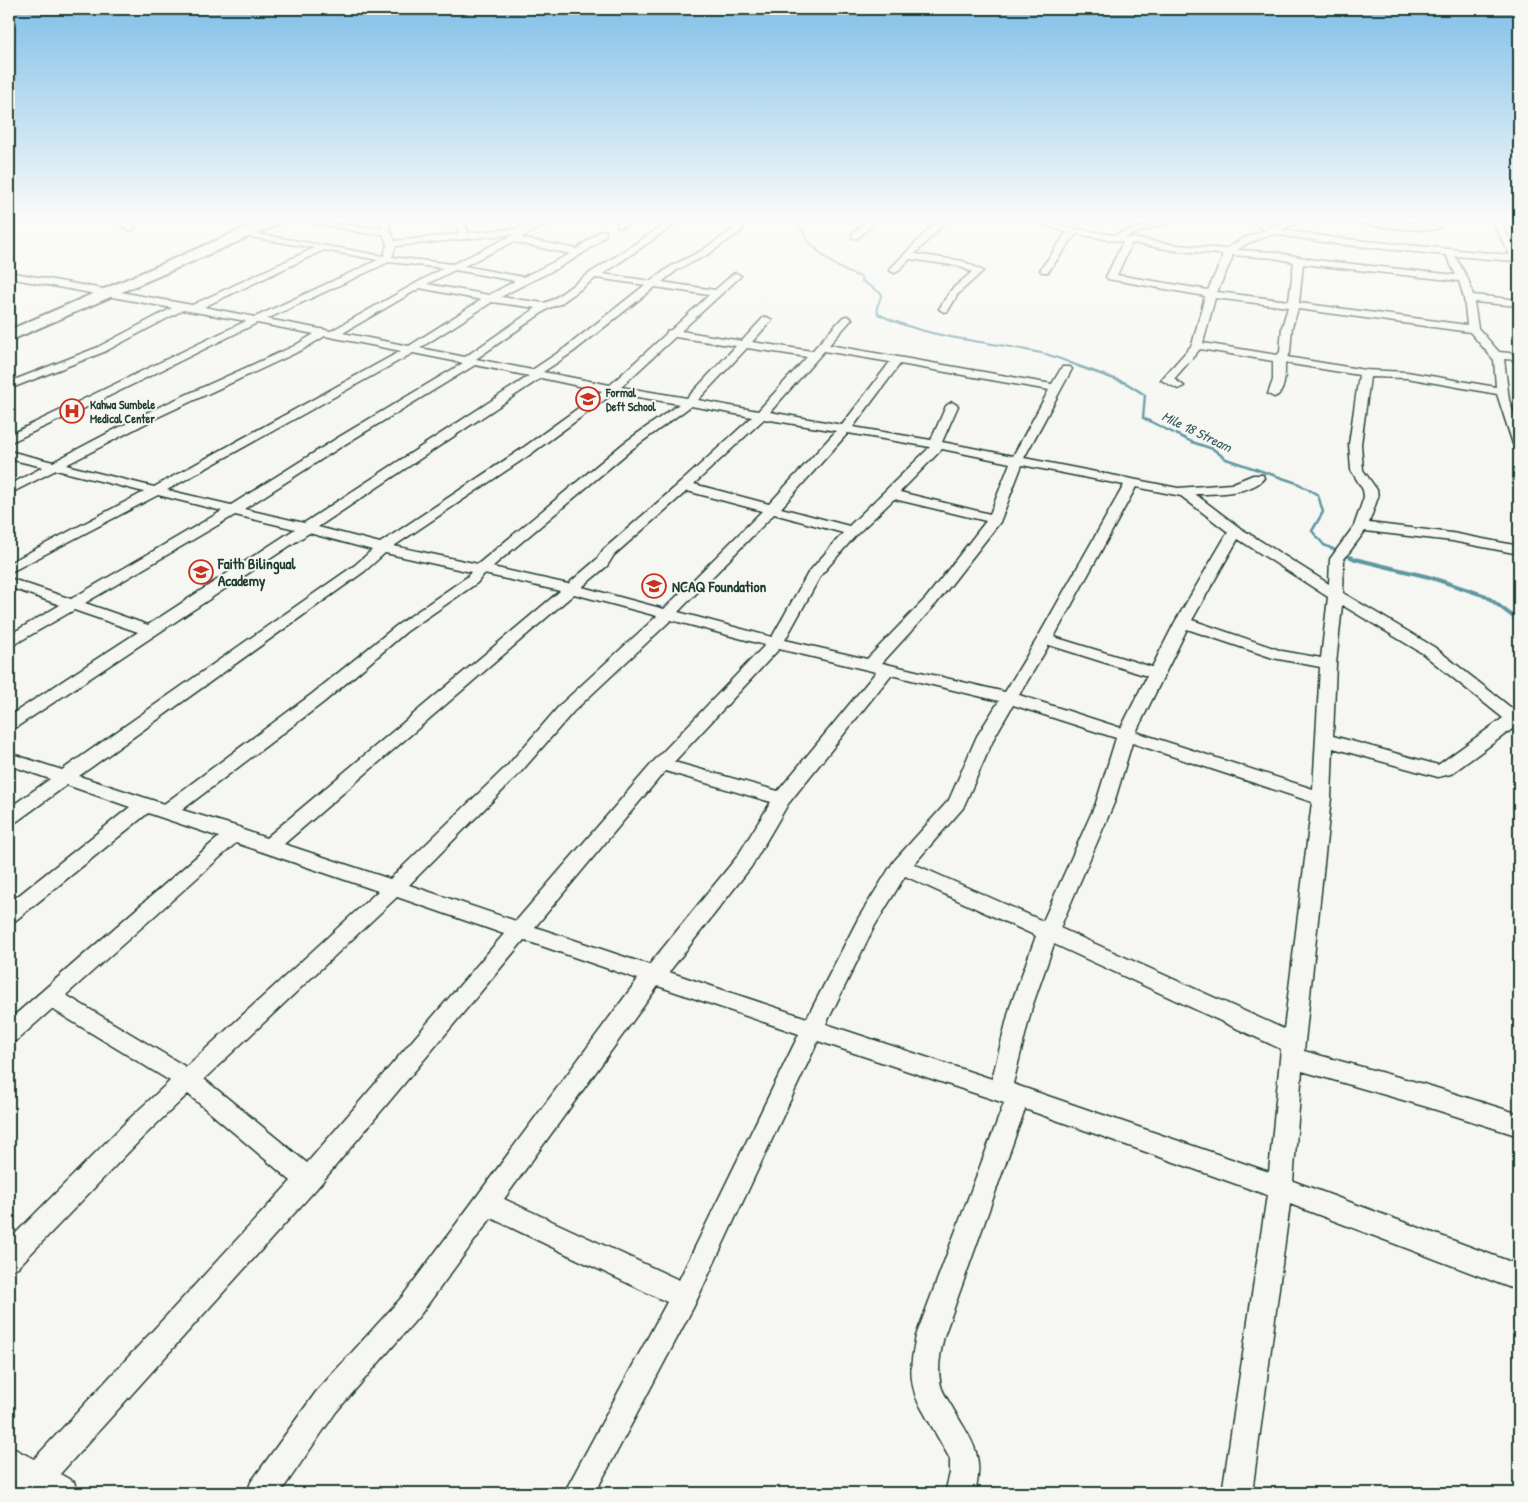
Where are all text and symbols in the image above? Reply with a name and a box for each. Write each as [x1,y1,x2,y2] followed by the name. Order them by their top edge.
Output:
[605,384,657,415] place label: Formal Deft School
[575,386,601,412] school or university icon: Formal Deft School
[90,396,155,427] place label: Kahwa Sumbele Medical Center
[59,398,85,424] hospital icon: Kahwa Sumbele Medical Center
[1159,406,1236,456] water label: Mile 18 Stream
[217,553,296,592] place label: Faith Bilingual Academy
[188,559,214,585] school or university icon: Faith Bilingual Academy
[641,573,667,599] school or university icon: NCAQ Foundation
[672,576,767,597] place label: NCAQ Foundation

